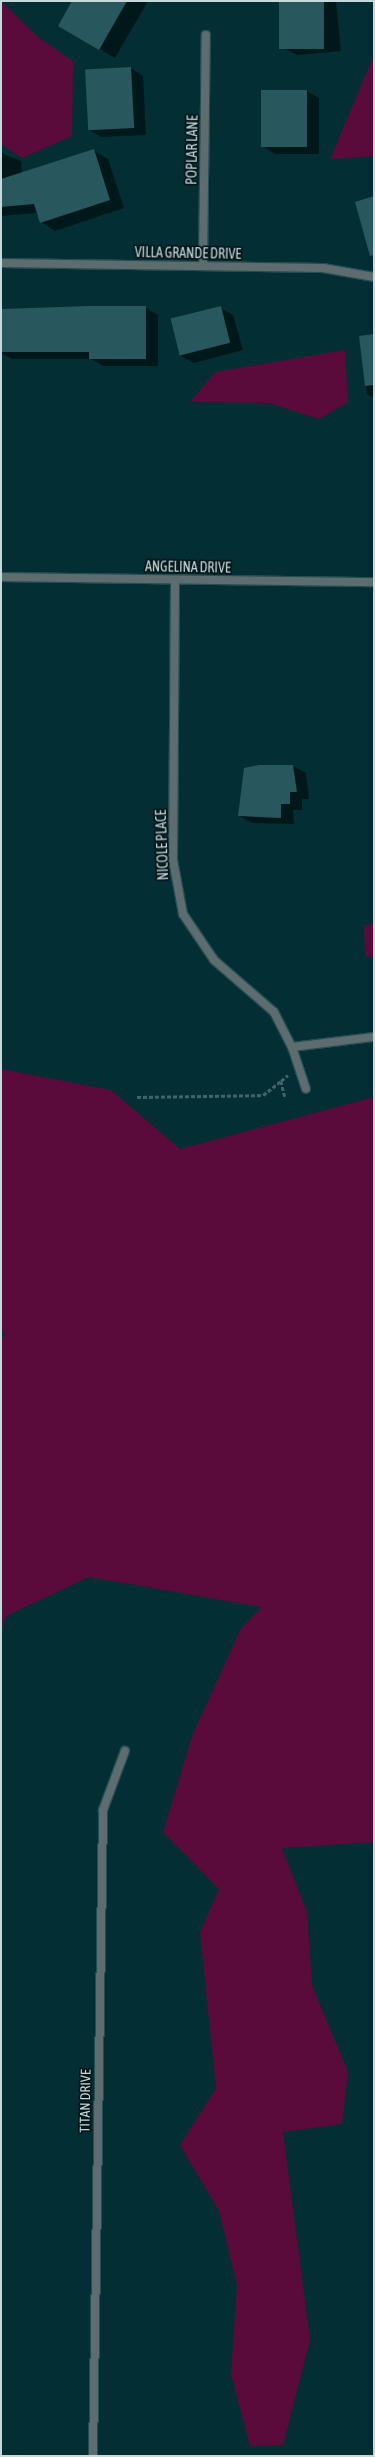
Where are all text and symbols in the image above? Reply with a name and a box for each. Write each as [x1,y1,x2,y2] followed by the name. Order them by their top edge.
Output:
[183,115,201,185] street label: POPLAR LANE
[135,244,241,262] street label: VILLA GRANDE DRIVE
[145,558,231,576] street label: ANGELINA DRIVE
[152,809,172,881] street label: NICOLE PLACE
[76,2069,94,2133] street label: TITAN DRIVE

